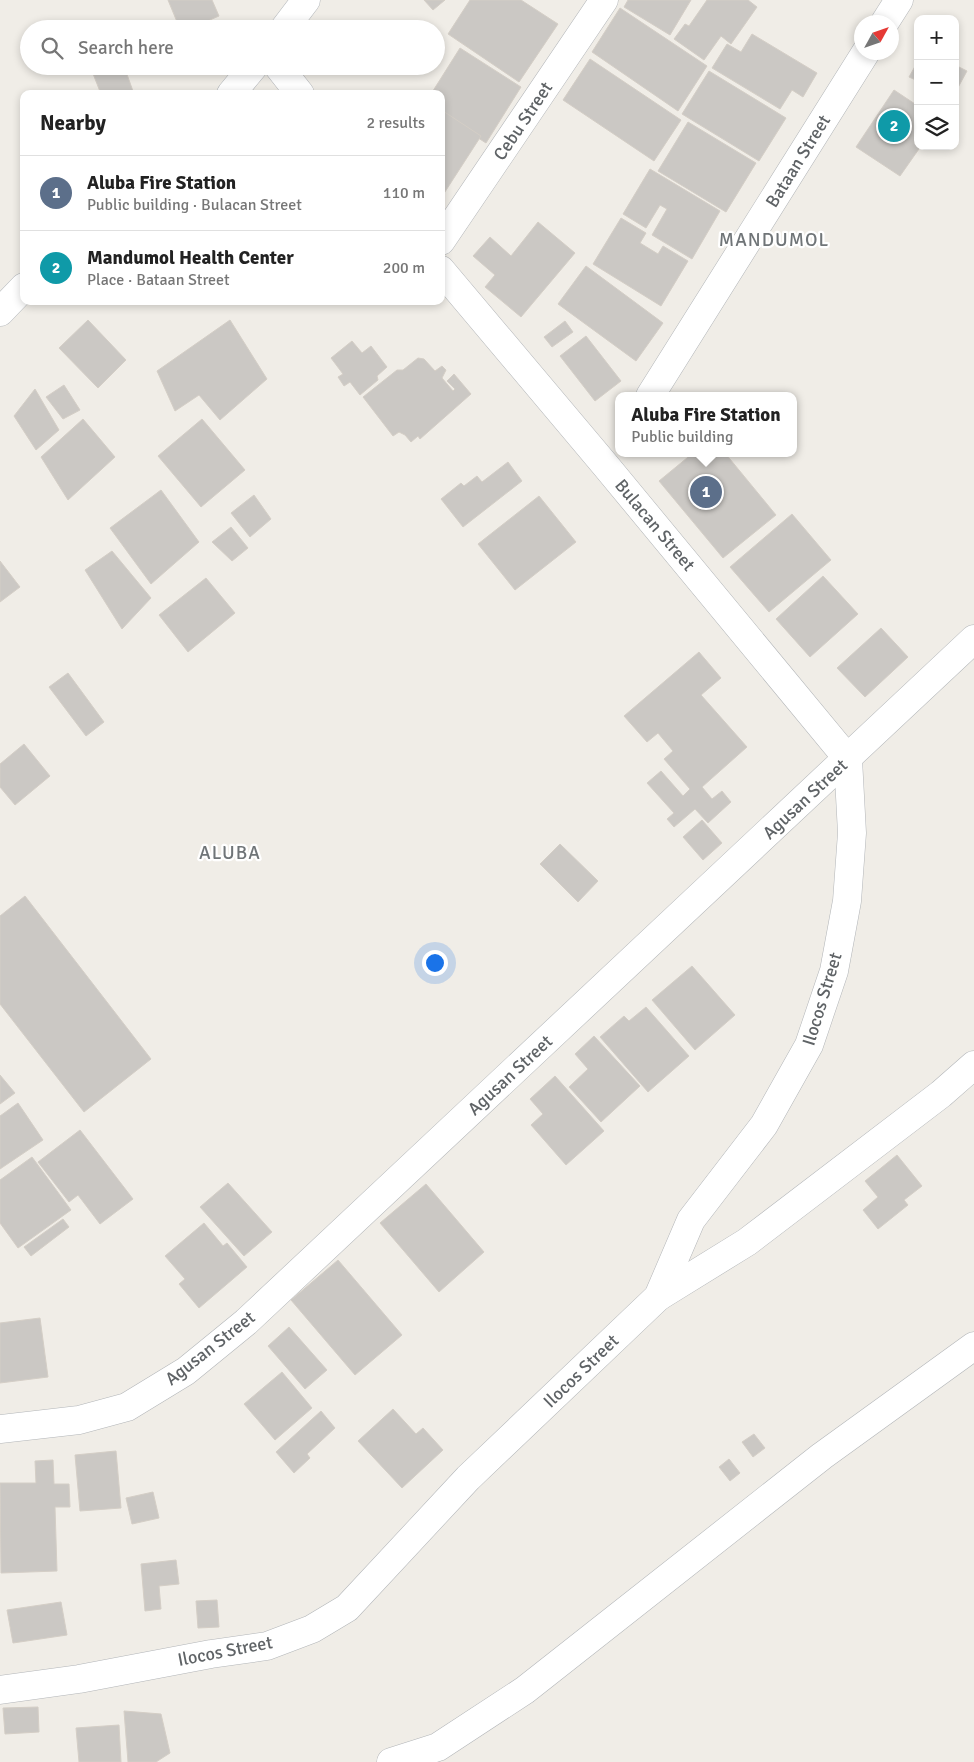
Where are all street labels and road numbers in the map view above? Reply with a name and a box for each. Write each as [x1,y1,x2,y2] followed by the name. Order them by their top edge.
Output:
[489,78,557,164] street label: Cebu Street
[761,111,835,211] street label: Bataan Street
[610,474,700,576] street label: Bulacan Street
[758,754,852,844] street label: Agusan Street
[797,950,847,1048] street label: Ilocos Street
[463,1030,557,1120] street label: Agusan Street
[161,1306,259,1390] street label: Agusan Street
[539,1330,623,1412] street label: Ilocos Street
[176,1631,274,1671] street label: Ilocos Street

